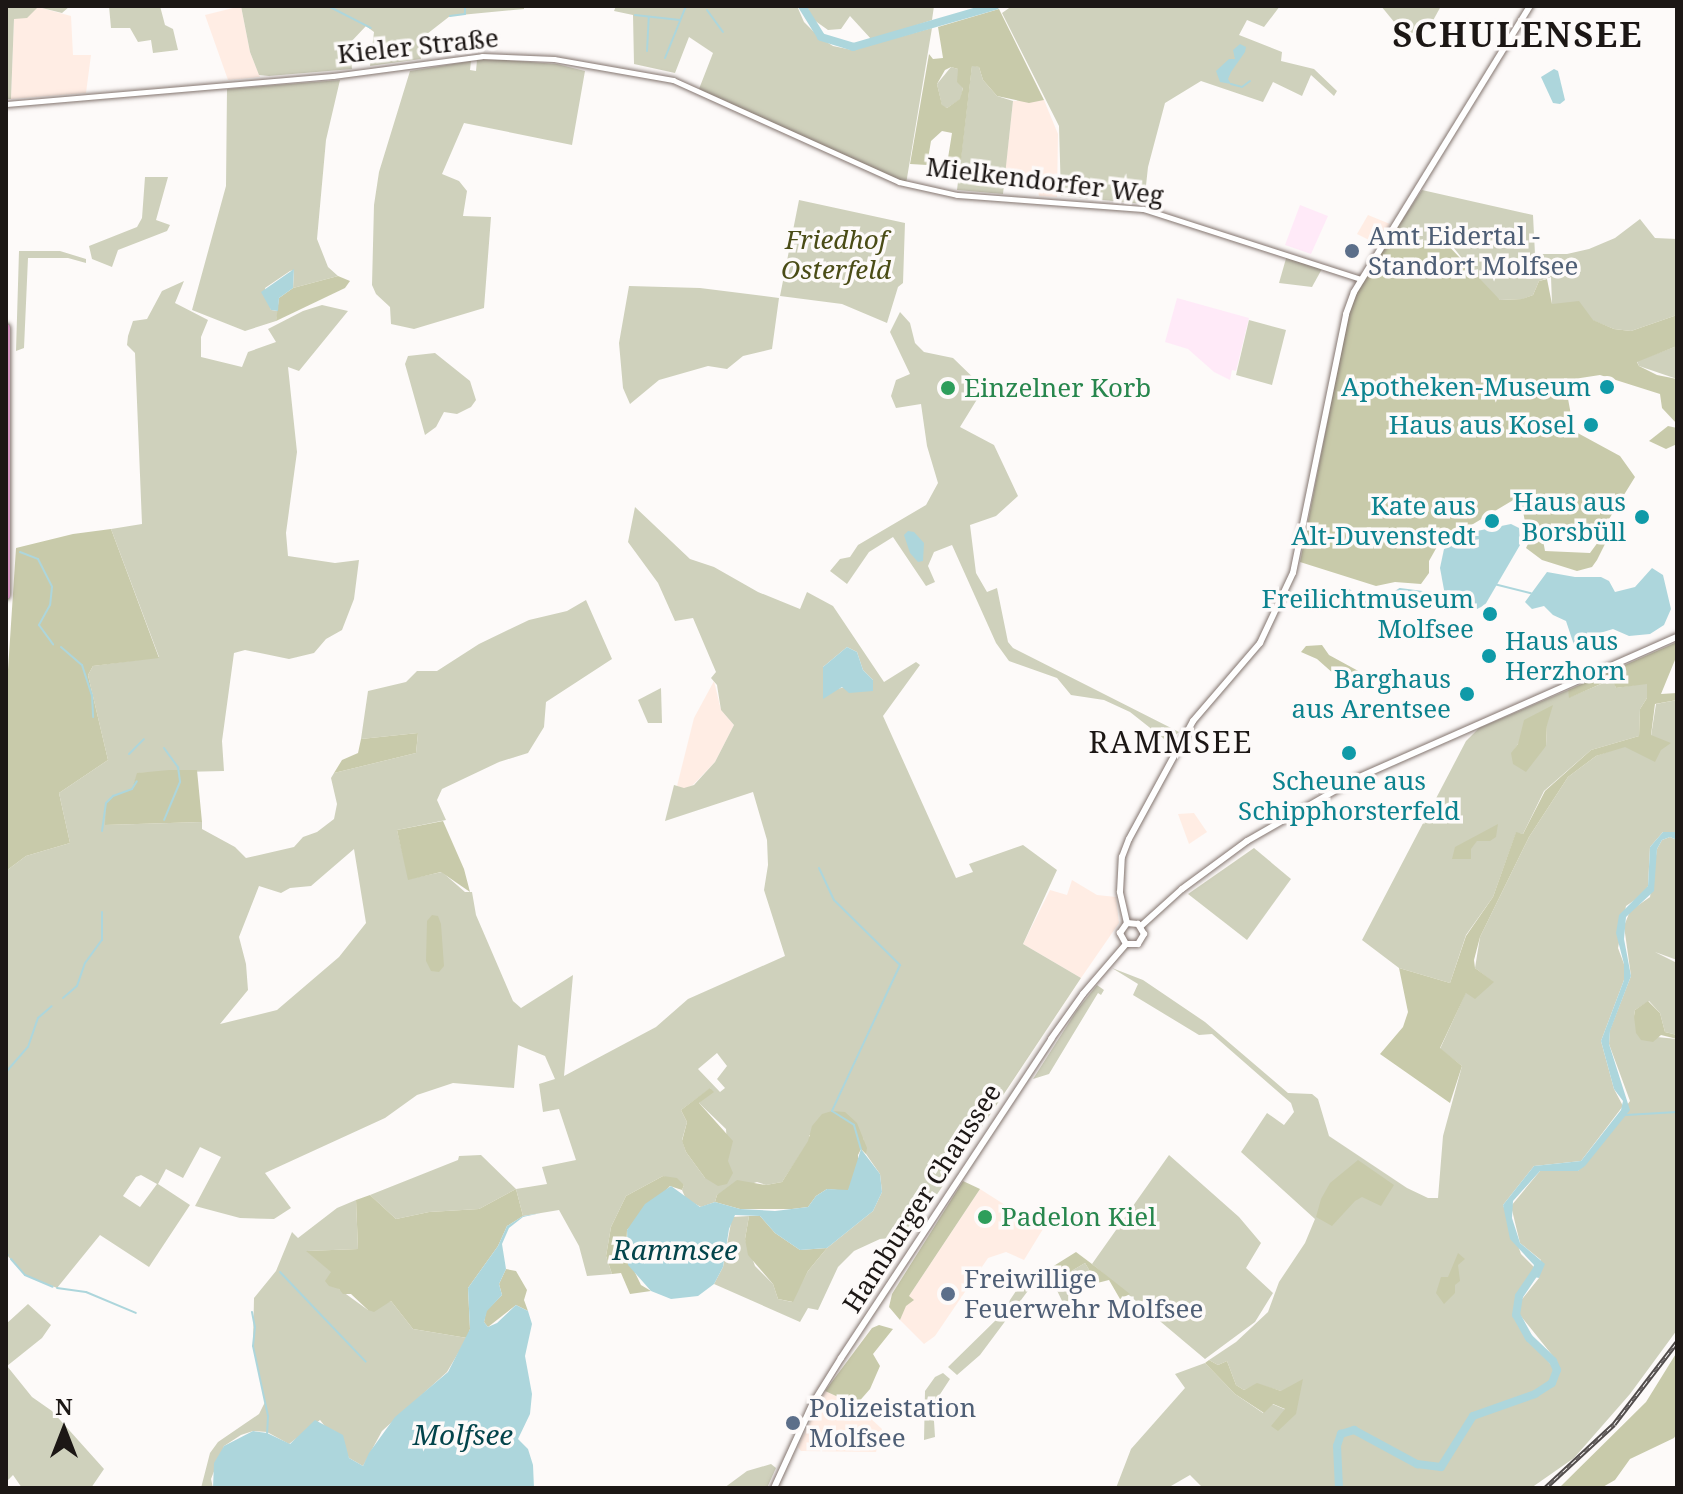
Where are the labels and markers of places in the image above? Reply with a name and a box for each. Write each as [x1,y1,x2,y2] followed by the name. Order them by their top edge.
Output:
[1368,220,1578,282] place label: Amt Eidertal - Standort Molfsee
[1343,242,1361,260] marker: Amt Eidertal - Standort Molfsee
[1341,371,1591,403] place label: Apotheken-Museum
[964,372,1151,404] place label: Einzelner Korb
[1598,378,1616,396] marker: Apotheken-Museum
[939,379,957,397] marker: Einzelner Korb
[1389,409,1575,441] place label: Haus aus Kosel
[1582,416,1600,434] marker: Haus aus Kosel
[1513,486,1626,548] place label: Haus aus Borsbüll
[1291,490,1476,552] place label: Kate aus Alt-Duvenstedt
[1633,508,1651,526] marker: Haus aus Borsbüll
[1483,512,1501,530] marker: Kate aus Alt-Duvenstedt
[1262,583,1474,644] place label: Freilichtmuseum Molfsee
[1481,605,1499,623] marker: Freilichtmuseum Molfsee
[1505,625,1626,686] place label: Haus aus Herzhorn
[1480,647,1498,665] marker: Haus aus Herzhorn
[1291,663,1451,724] place label: Barghaus aus Arentsee
[1458,685,1476,703] marker: Barghaus aus Arentsee
[1340,744,1358,762] marker: Scheune aus Schipphorsterfeld
[1238,765,1460,826] place label: Scheune aus Schipphorsterfeld
[1001,1201,1156,1233] place label: Padelon Kiel
[976,1208,994,1226] marker: Padelon Kiel
[964,1263,1203,1324] place label: Freiwillige Feuerwehr Molfsee
[939,1285,957,1303] marker: Freiwillige Feuerwehr Molfsee
[809,1392,976,1454] place label: Polizeistation Molfsee
[784,1414,802,1432] marker: Polizeistation Molfsee

